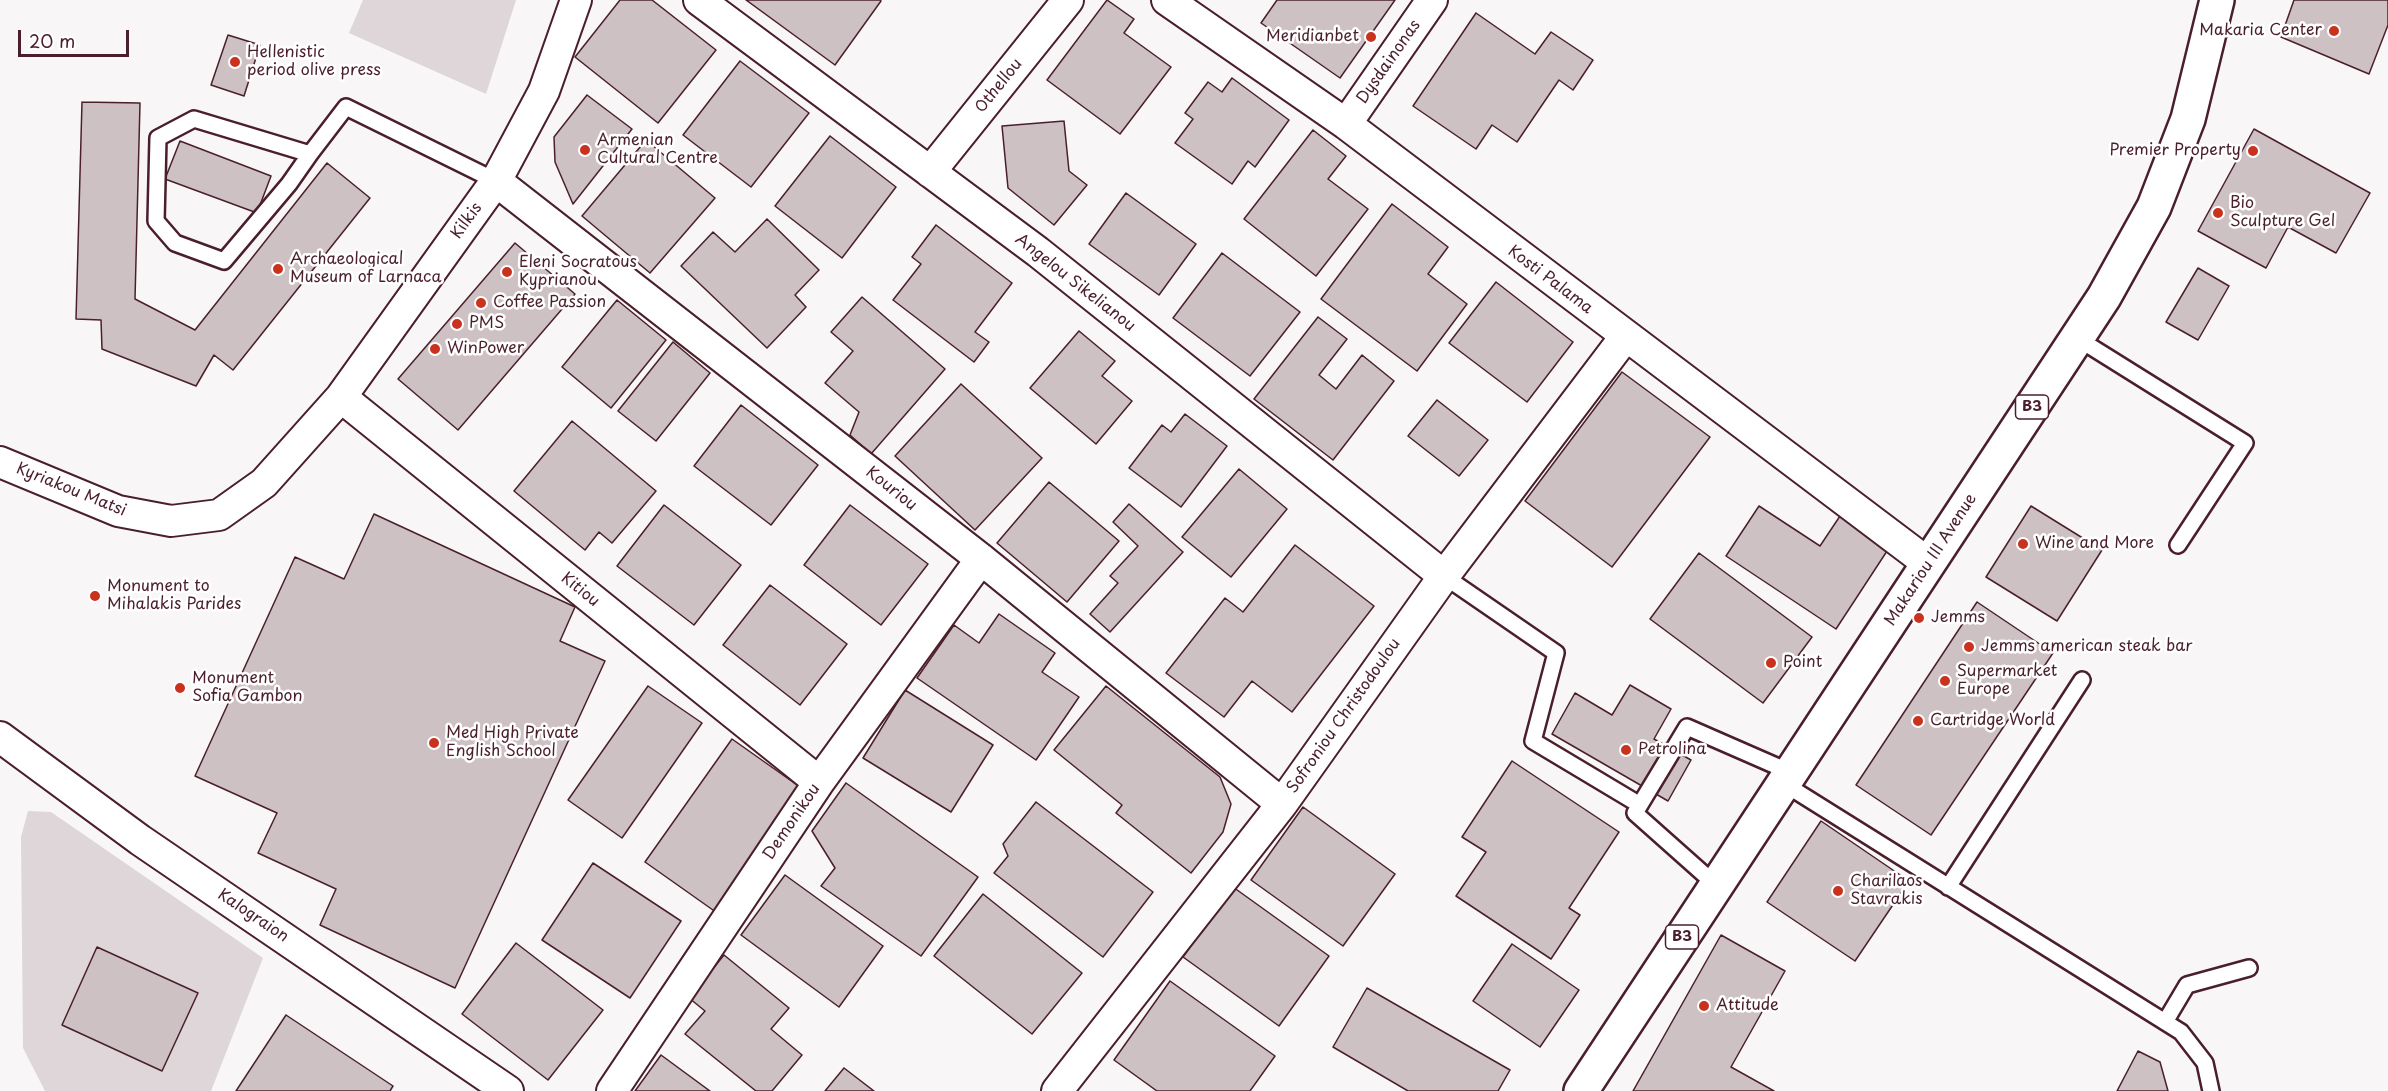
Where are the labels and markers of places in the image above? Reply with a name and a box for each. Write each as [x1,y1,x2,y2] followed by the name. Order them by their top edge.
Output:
[2199,21,2322,41] place label: Makaria Center
[2327,24,2341,38] marker: Makaria Center
[1266,27,1359,47] place label: Meridianbet
[1364,30,1378,44] marker: Meridianbet
[247,43,381,81] place label: Hellenistic period olive press
[228,55,242,69] marker: Hellenistic period olive press
[597,131,718,169] place label: Armenian Cultural Centre
[2109,141,2241,161] place label: Premier Property
[578,143,592,157] marker: Armenian Cultural Centre
[2246,144,2260,158] marker: Premier Property
[2230,194,2335,232] place label: Bio Sculpture Gel
[2211,206,2225,220] marker: Bio Sculpture Gel
[290,250,441,288] place label: Archaeological Museum of Larnaca
[519,253,637,291] place label: Eleni Socratous Kyprianou
[271,262,285,276] marker: Archaeological Museum of Larnaca
[500,265,514,279] marker: Eleni Socratous Kyprianou
[493,293,606,313] place label: Coffee Passion
[474,296,488,310] marker: Coffee Passion
[469,314,504,334] place label: PMS
[450,317,464,331] marker: PMS
[447,339,524,359] place label: WinPower
[428,342,442,356] marker: WinPower
[2035,534,2154,554] place label: Wine and More
[2016,537,2030,551] marker: Wine and More
[107,577,241,615] place label: Monument to Mihalakis Parides
[88,589,102,603] marker: Monument to Mihalakis Parides
[1931,608,1985,628] place label: Jemms
[1912,611,1926,625] marker: Jemms
[1981,637,2192,657] place label: Jemms american steak bar
[1962,640,1976,654] marker: Jemms american steak bar
[1783,653,1822,673] place label: Point
[1764,656,1778,670] marker: Point
[1957,662,2057,700] place label: Supermarket Europe
[192,669,303,707] place label: Monument Sofia Gambon
[1938,674,1952,688] marker: Supermarket Europe
[173,681,187,695] marker: Monument Sofia Gambon
[1930,711,2055,731] place label: Cartridge World
[1911,714,1925,728] marker: Cartridge World
[446,724,579,762] place label: Med High Private English School
[427,736,441,750] marker: Med High Private English School
[1638,740,1706,760] place label: Petrolina
[1619,743,1633,757] marker: Petrolina
[1850,872,1923,910] place label: Charilaos Stavrakis
[1831,884,1845,898] marker: Charilaos Stavrakis
[1716,996,1779,1016] place label: Attitude
[1697,999,1711,1013] marker: Attitude

